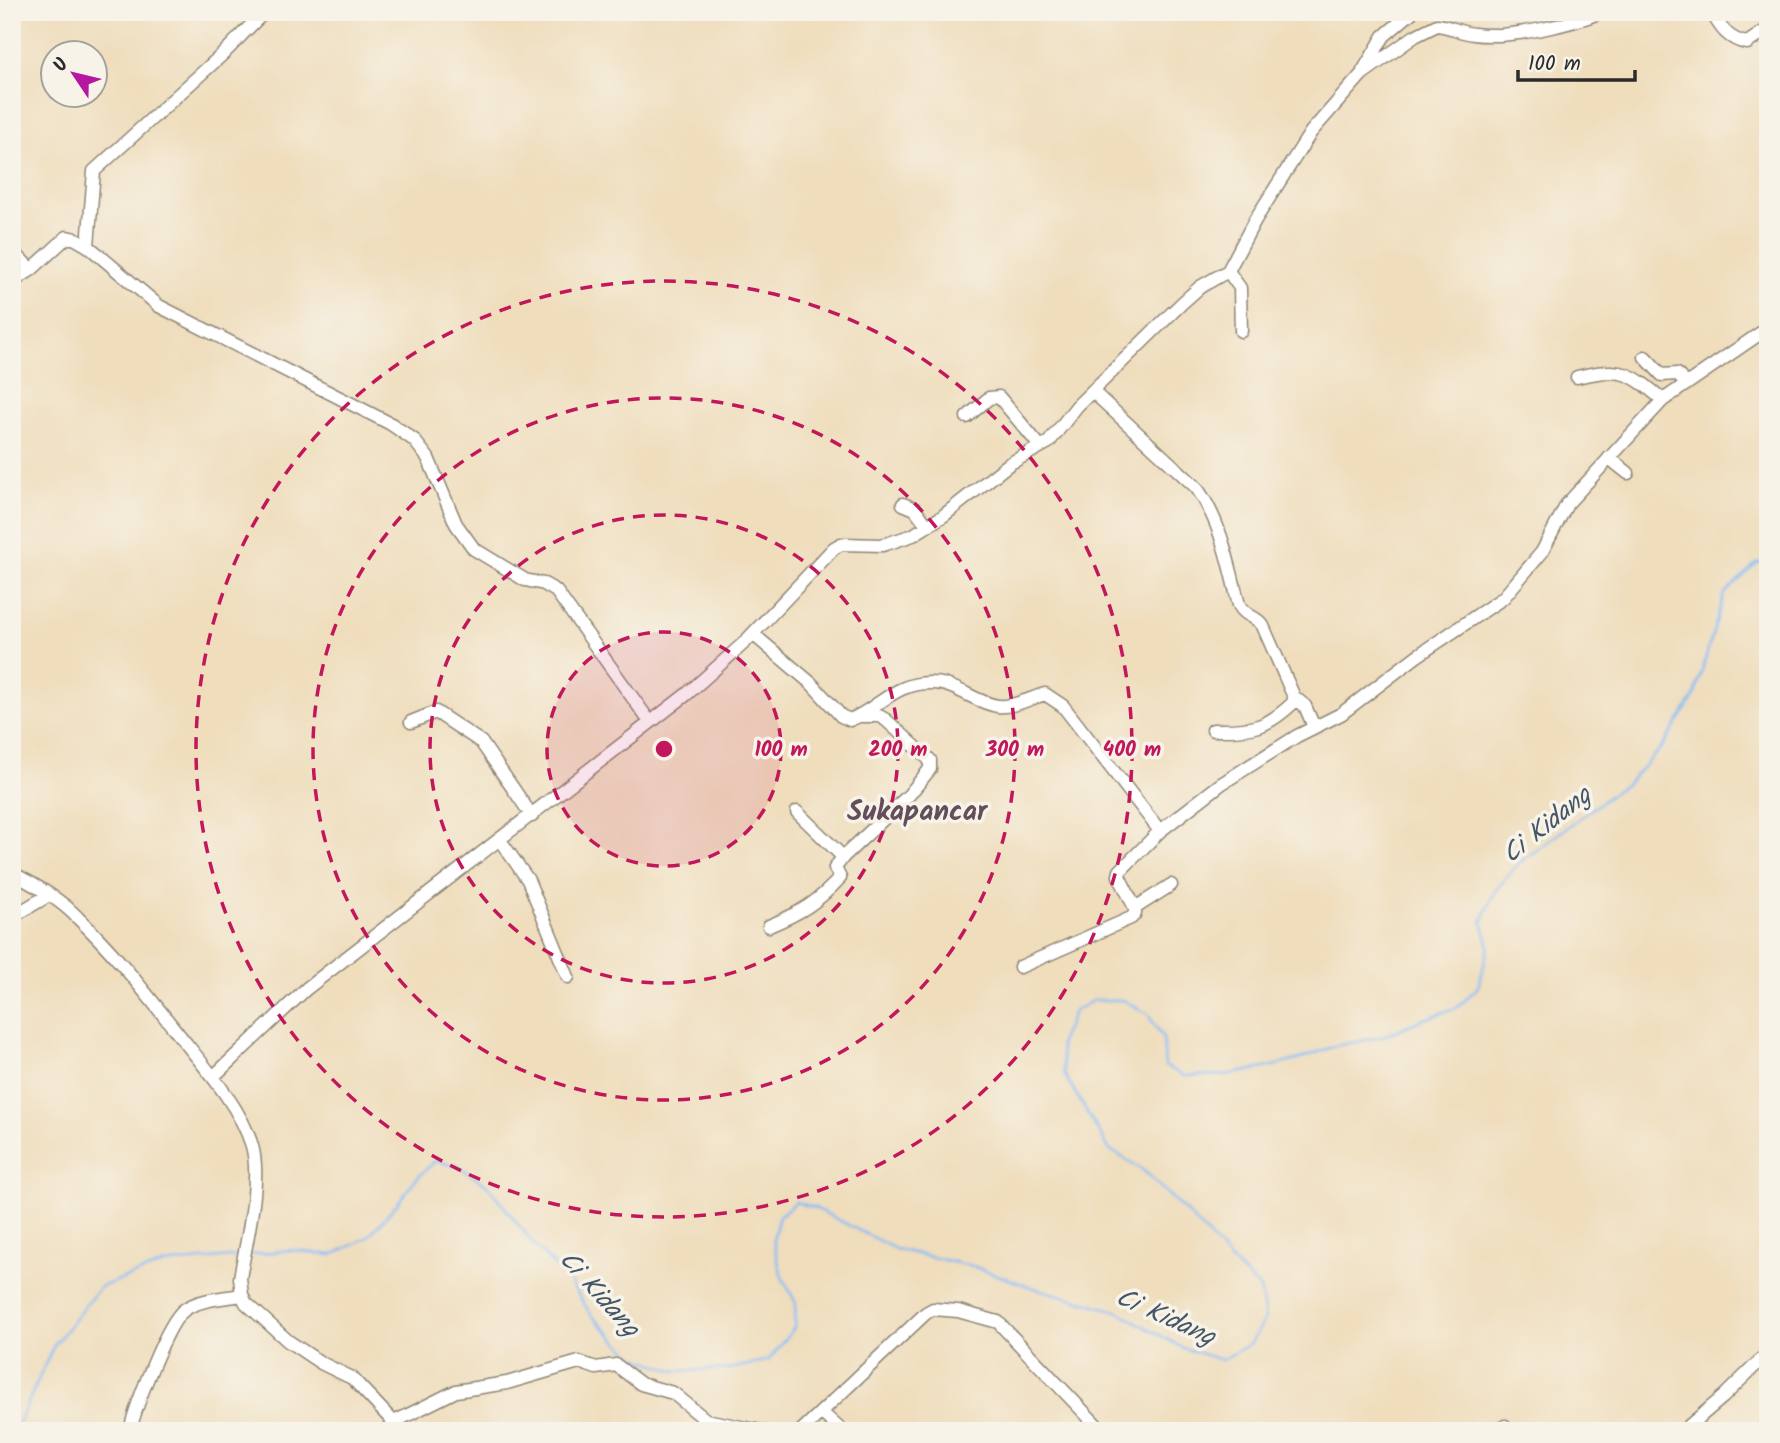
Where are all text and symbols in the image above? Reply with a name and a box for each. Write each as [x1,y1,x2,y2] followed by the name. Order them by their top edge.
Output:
[38,38,108,108] north arrow
[1518,38,1635,82] scale bar
[1528,48,1581,81] text: 100 m
[46,52,78,79] text: U
[754,734,808,767] text: 100 m
[868,734,928,767] text: 200 m
[985,734,1044,767] text: 300 m
[1103,734,1161,767] text: 400 m
[652,737,676,761] centre of rings
[1493,775,1603,875] water label: Ci Kidang
[847,790,989,835] district label: Sukapancar
[548,1241,650,1349] water label: Ci Kidang
[1109,1277,1223,1359] water label: Ci Kidang

